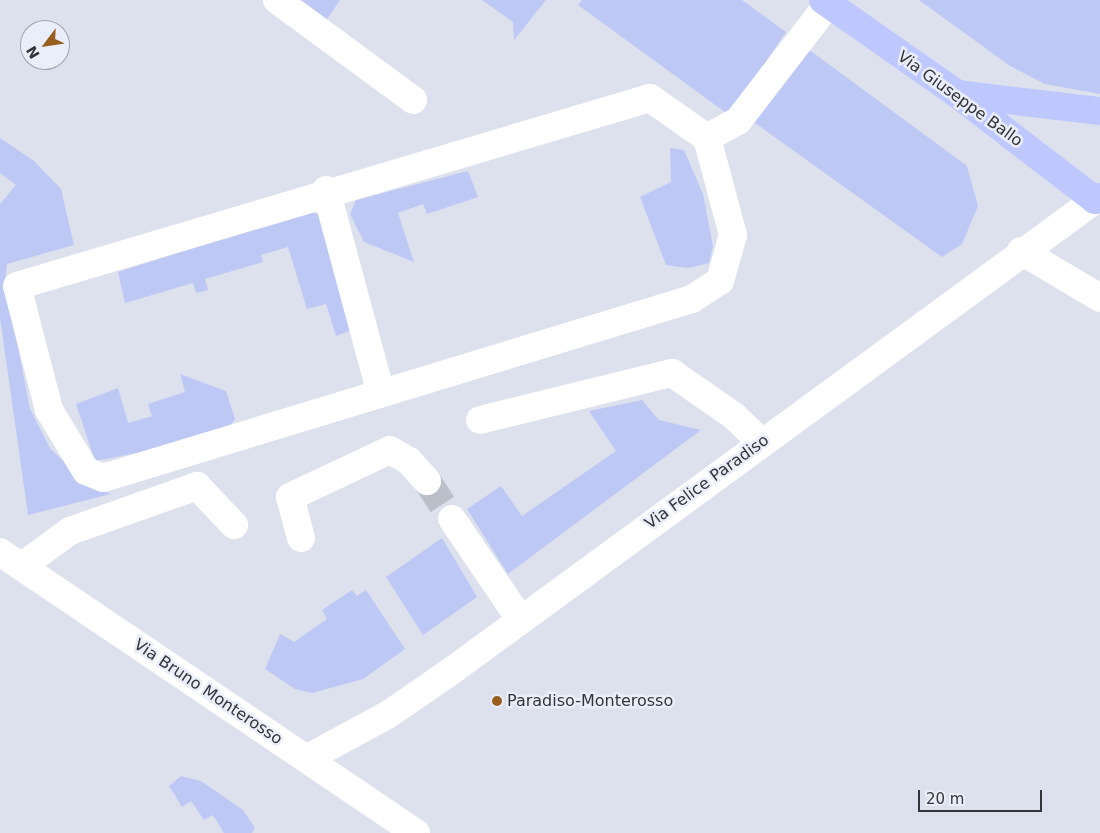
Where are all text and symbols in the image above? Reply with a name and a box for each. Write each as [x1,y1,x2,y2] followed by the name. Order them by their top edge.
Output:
[20,20,70,70] north arrow
[23,43,43,61] text: N
[894,47,1026,151] street label: Via Giuseppe Ballo
[641,431,773,533] street label: Via Felice Paradiso
[130,635,286,749] street label: Via Bruno Monterosso
[507,691,673,711] place label: Paradiso-Monterosso
[491,695,503,707] marker: Paradiso-Monterosso
[920,780,1044,812] scale bar
[926,790,964,808] text: 20 m

